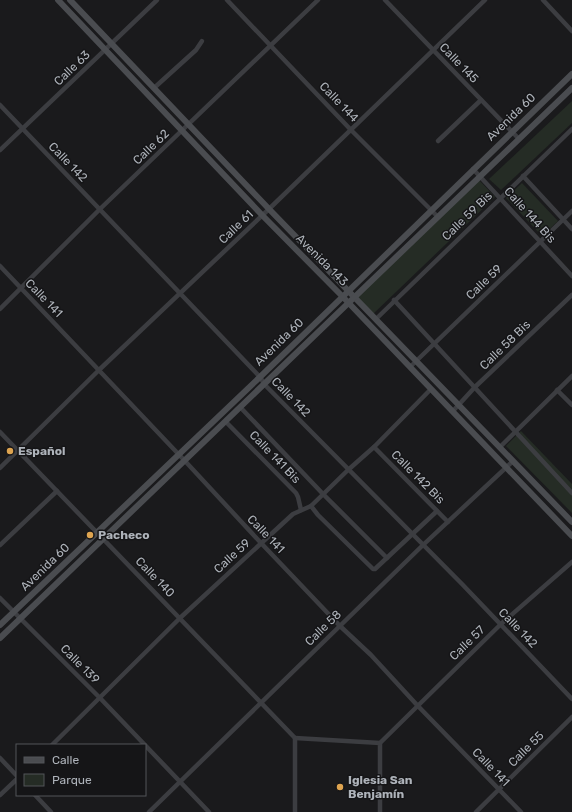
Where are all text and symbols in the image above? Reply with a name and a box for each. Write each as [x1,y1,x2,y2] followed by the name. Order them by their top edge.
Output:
[437,40,481,86] street label: Calle 145
[51,47,93,89] street label: Calle 63
[317,79,362,125] street label: Calle 144
[484,90,538,144] street label: Avenida 60
[130,127,172,167] street label: Calle 62
[46,139,90,185] street label: Calle 142
[501,184,559,246] street label: Calle 144 Bis
[439,189,495,243] street label: Calle 59 Bis
[216,207,256,247] street label: Calle 61
[293,231,351,289] street label: Avenida 143
[463,262,505,302] street label: Calle 59
[22,276,66,320] street label: Calle 141
[252,315,306,369] street label: Avenida 60
[477,317,533,373] street label: Calle 58 Bis
[269,374,313,420] street label: Calle 142
[246,428,304,486] street label: Calle 141 Bis
[18,444,65,458] place label: Español
[5,446,15,456] marker: Español
[388,447,448,507] street label: Calle 142 Bis
[244,512,288,556] street label: Calle 141
[98,528,149,542] place label: Pacheco
[85,530,95,540] marker: Pacheco
[211,536,253,576] street label: Calle 59
[18,540,72,594] street label: Avenida 60
[132,554,178,600] street label: Calle 140
[496,605,540,651] street label: Calle 142
[302,607,344,649] street label: Calle 58
[447,623,487,663] street label: Calle 57
[58,642,102,686] street label: Calle 139
[505,728,547,770] street label: Calle 55
[16,744,146,796] legend
[469,745,513,789] street label: Calle 141
[52,753,79,767] text: Calle
[52,773,92,787] text: Parque
[348,773,413,801] place label: Iglesia San Benjamín
[335,782,345,792] marker: Iglesia San Benjamín

